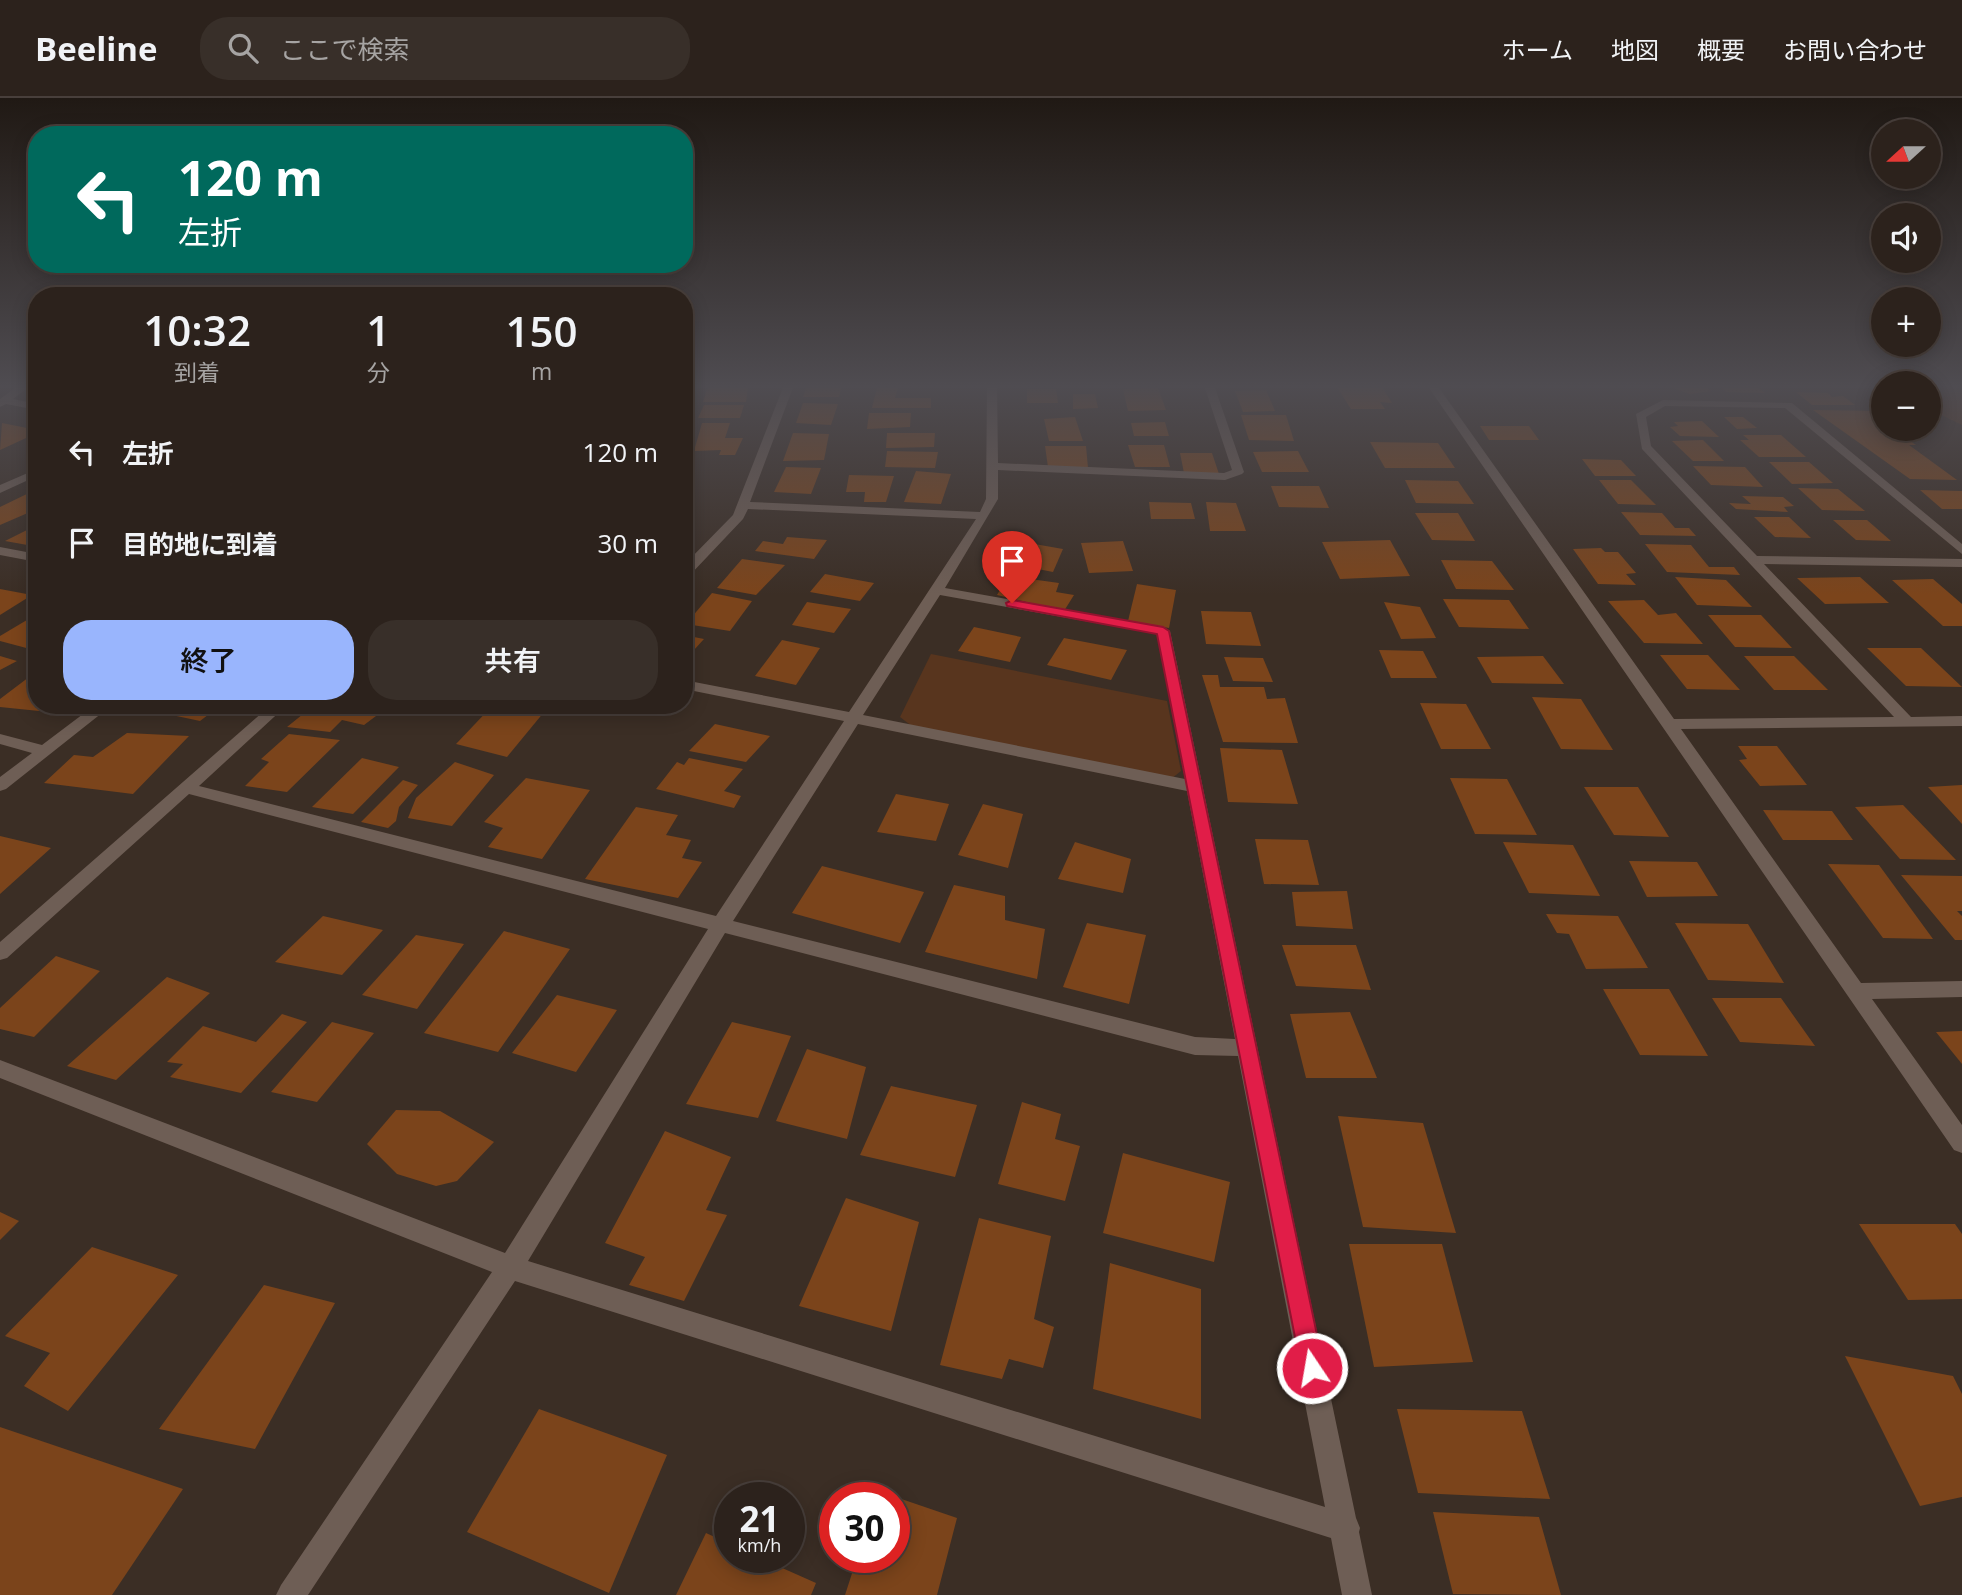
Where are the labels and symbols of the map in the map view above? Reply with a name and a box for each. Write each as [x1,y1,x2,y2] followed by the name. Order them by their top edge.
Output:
[1871,119,1941,189] north arrow
[982,531,1042,603] pin
[1275,1331,1349,1405] position arrow
[819,1482,910,1573] speed limit sign: 30

